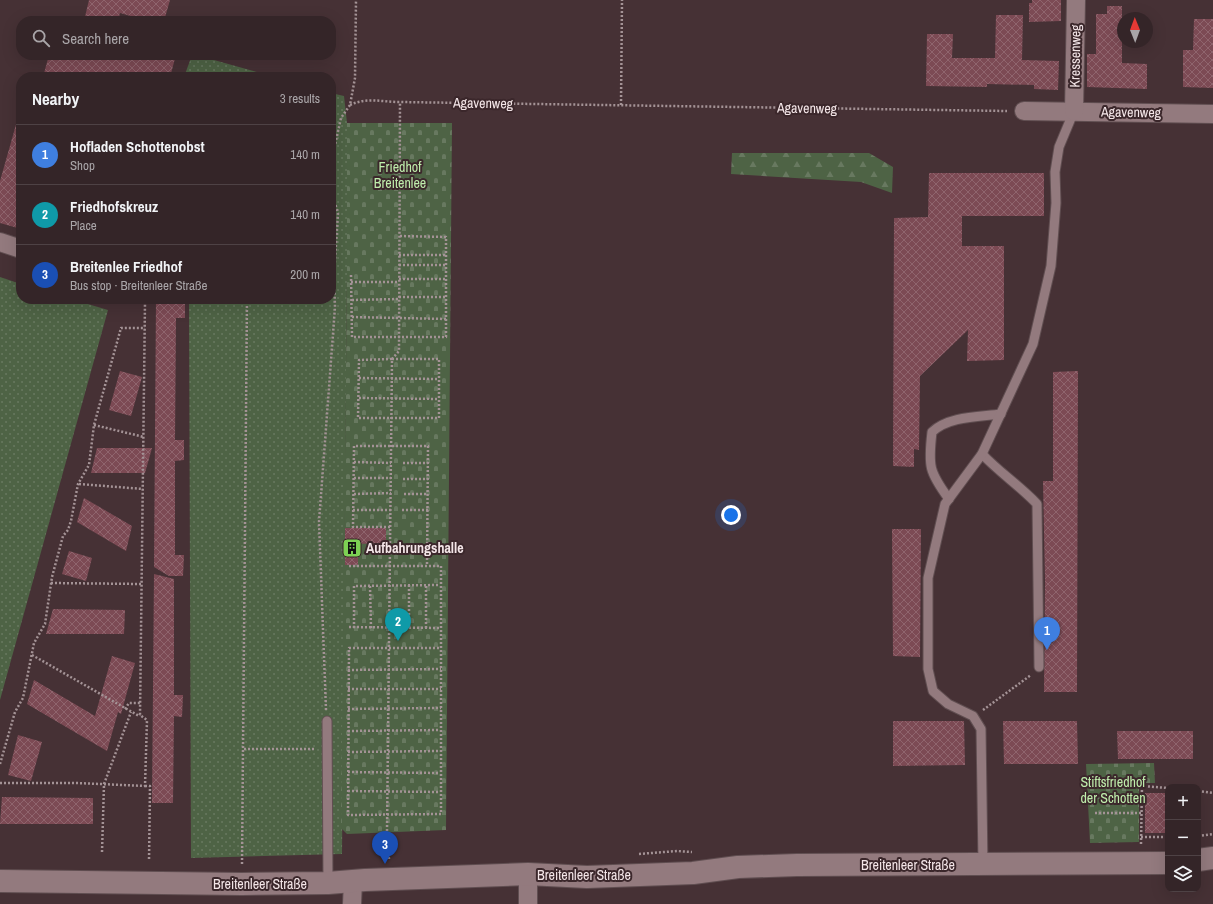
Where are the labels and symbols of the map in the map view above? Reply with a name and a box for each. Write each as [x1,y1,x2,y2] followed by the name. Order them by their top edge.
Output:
[1117,12,1153,48] north arrow
[1065,24,1085,88] street label: Kressenweg
[452,93,514,113] street label: Agavenweg
[776,98,838,118] street label: Agavenweg
[1100,102,1162,122] street label: Agavenweg
[374,158,426,192] park label: Friedhof Breitenlee
[721,505,741,525] your location
[341,537,363,559] building icon: Aufbahrungshalle
[366,539,464,557] place label: Aufbahrungshalle
[385,608,411,641] pin: 2
[1034,617,1060,650] pin: 1
[1080,773,1146,807] park label: Stiftsfriedhof der Schotten
[372,831,398,864] pin: 3
[861,856,955,874] street label: Breitenleer Straße
[537,866,631,884] street label: Breitenleer Straße
[213,875,307,893] street label: Breitenleer Straße

